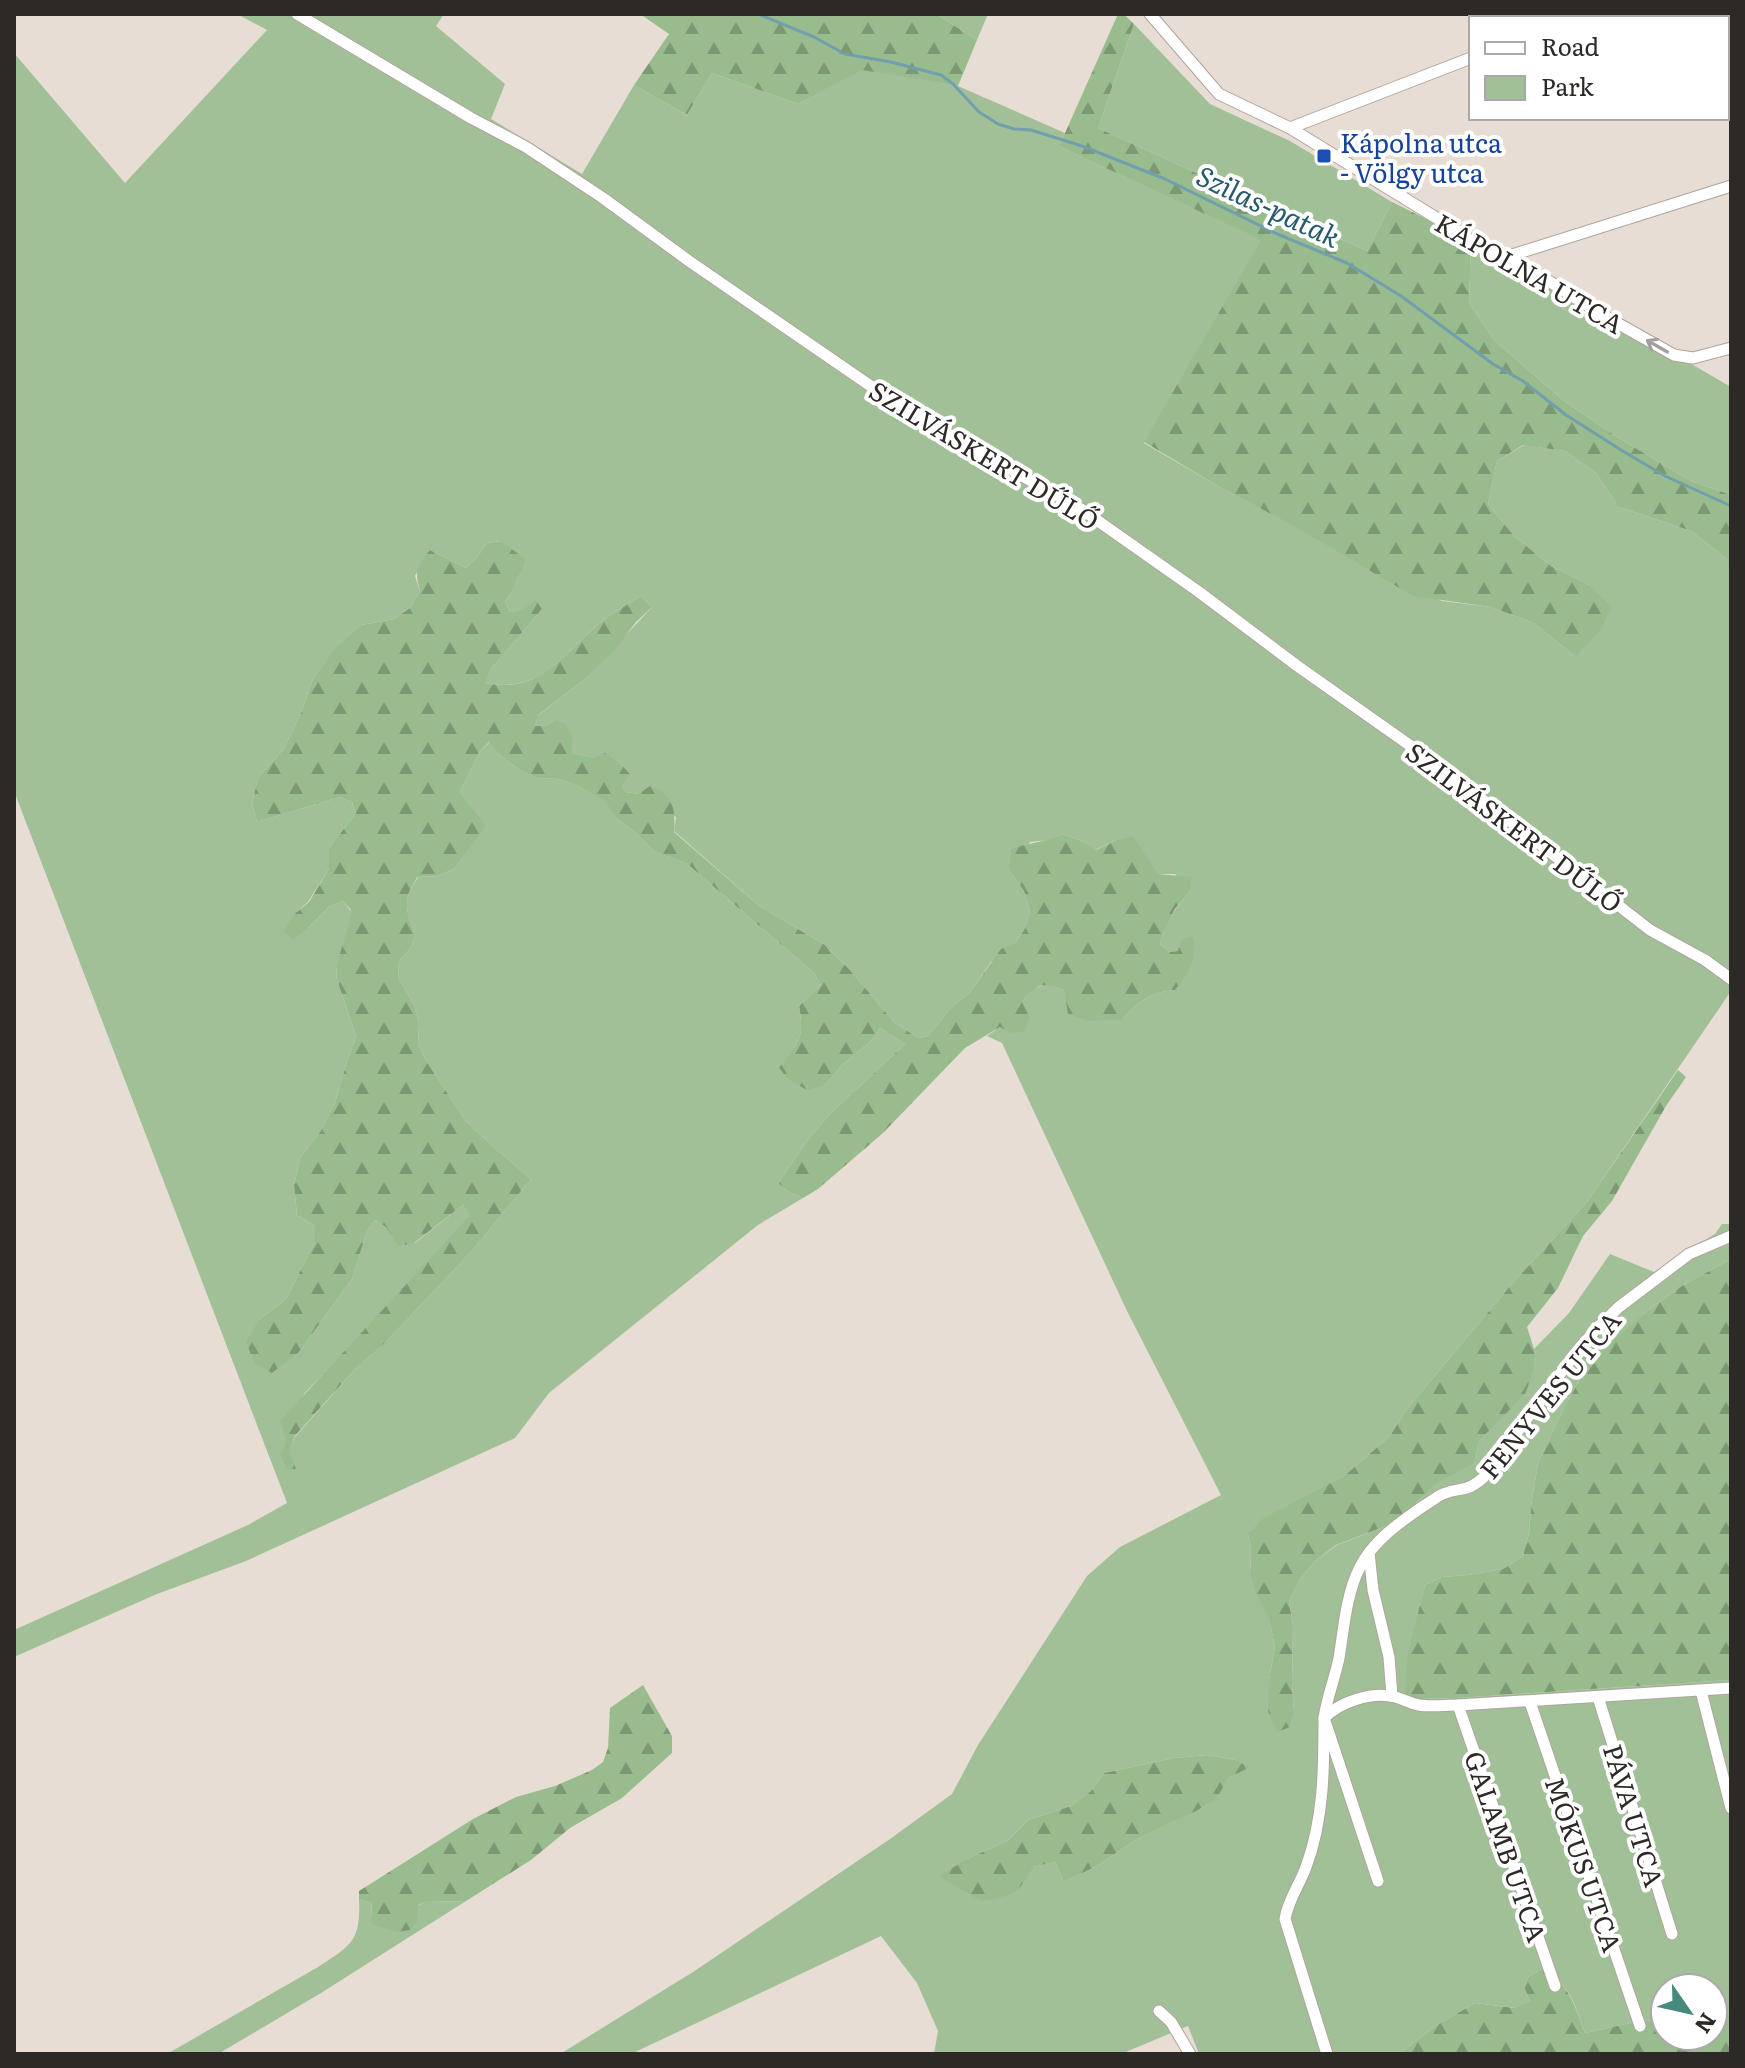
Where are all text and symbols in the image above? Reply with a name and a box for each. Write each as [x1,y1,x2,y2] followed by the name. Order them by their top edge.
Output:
[1469,16,1729,120] legend
[1541,28,1600,63] text: Road
[1541,68,1594,103] text: Park
[1340,122,1502,191] place label: Kápolna utca - Völgy utca
[1315,147,1333,165] marker: Kápolna utca - Völgy utca
[1190,153,1348,257] water label: Szilas-patak
[1428,202,1632,342] street label: KÁPOLNA UTCA
[1646,338,1669,354] one-way arrow
[863,370,1107,538] street label: SZILVÁSKERT DŰLŐ
[1399,732,1631,920] street label: SZILVÁSKERT DŰLŐ
[1469,1302,1629,1486] street label: FENYVES UTCA
[1595,1739,1675,1891] street label: PÁVA UTCA
[1456,1745,1558,1947] street label: GALAMB UTCA
[1537,1771,1633,1957] street label: MÓKUS UTCA
[1649,1972,1729,2052] north arrow
[1688,2007,1726,2041] text: N

